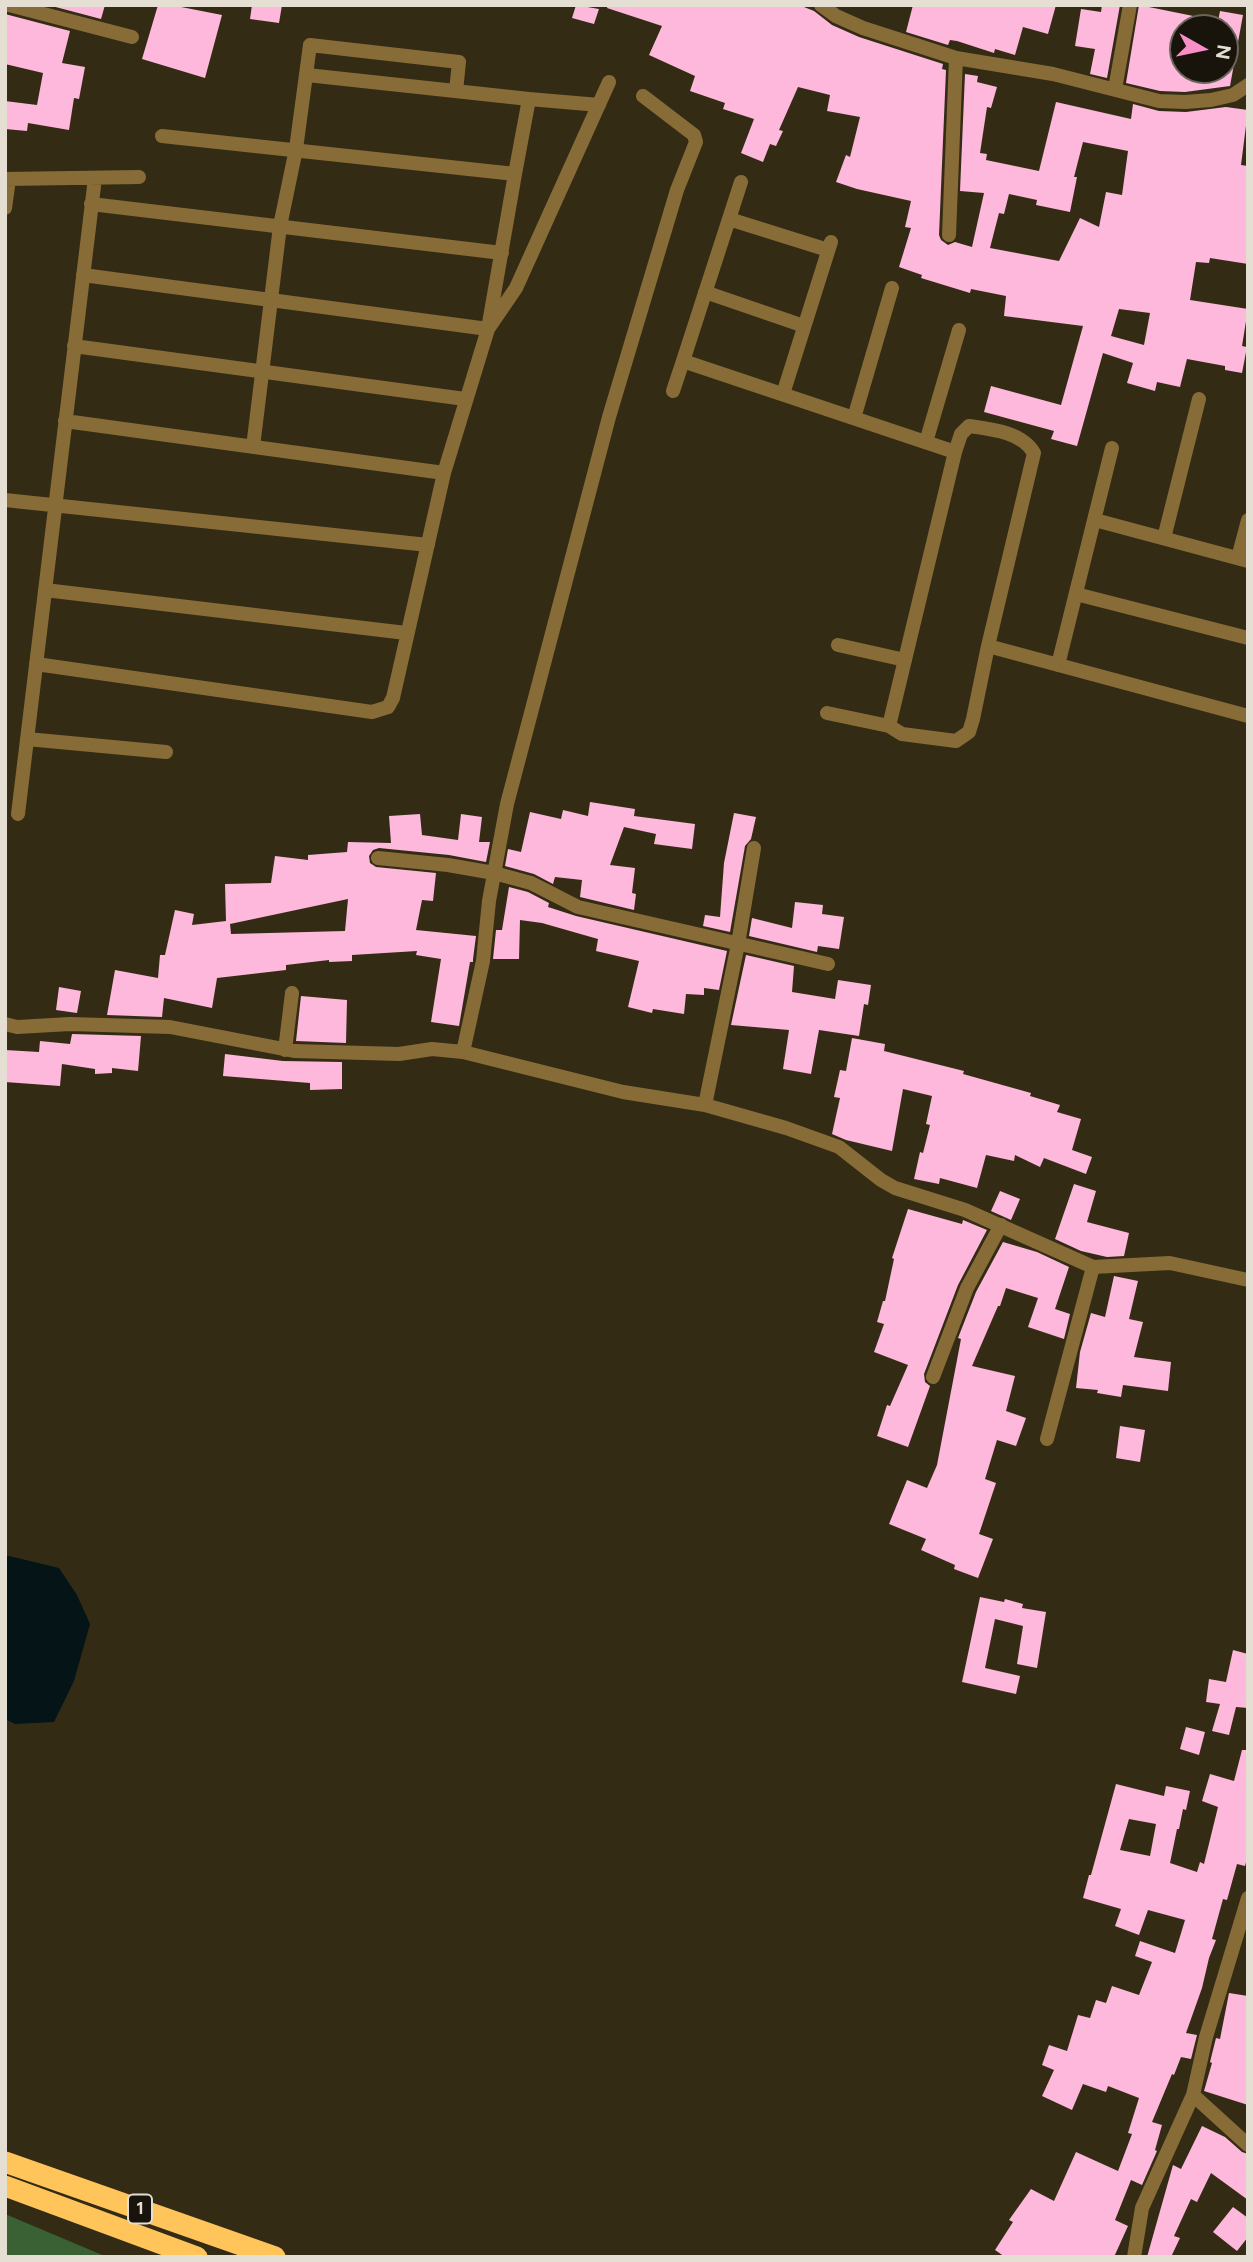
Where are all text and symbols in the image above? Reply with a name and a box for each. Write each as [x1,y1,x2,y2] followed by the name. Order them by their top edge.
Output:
[1169,14,1239,84] north arrow
[1211,43,1236,61] text: N
[128,2194,152,2224] road number: 1

